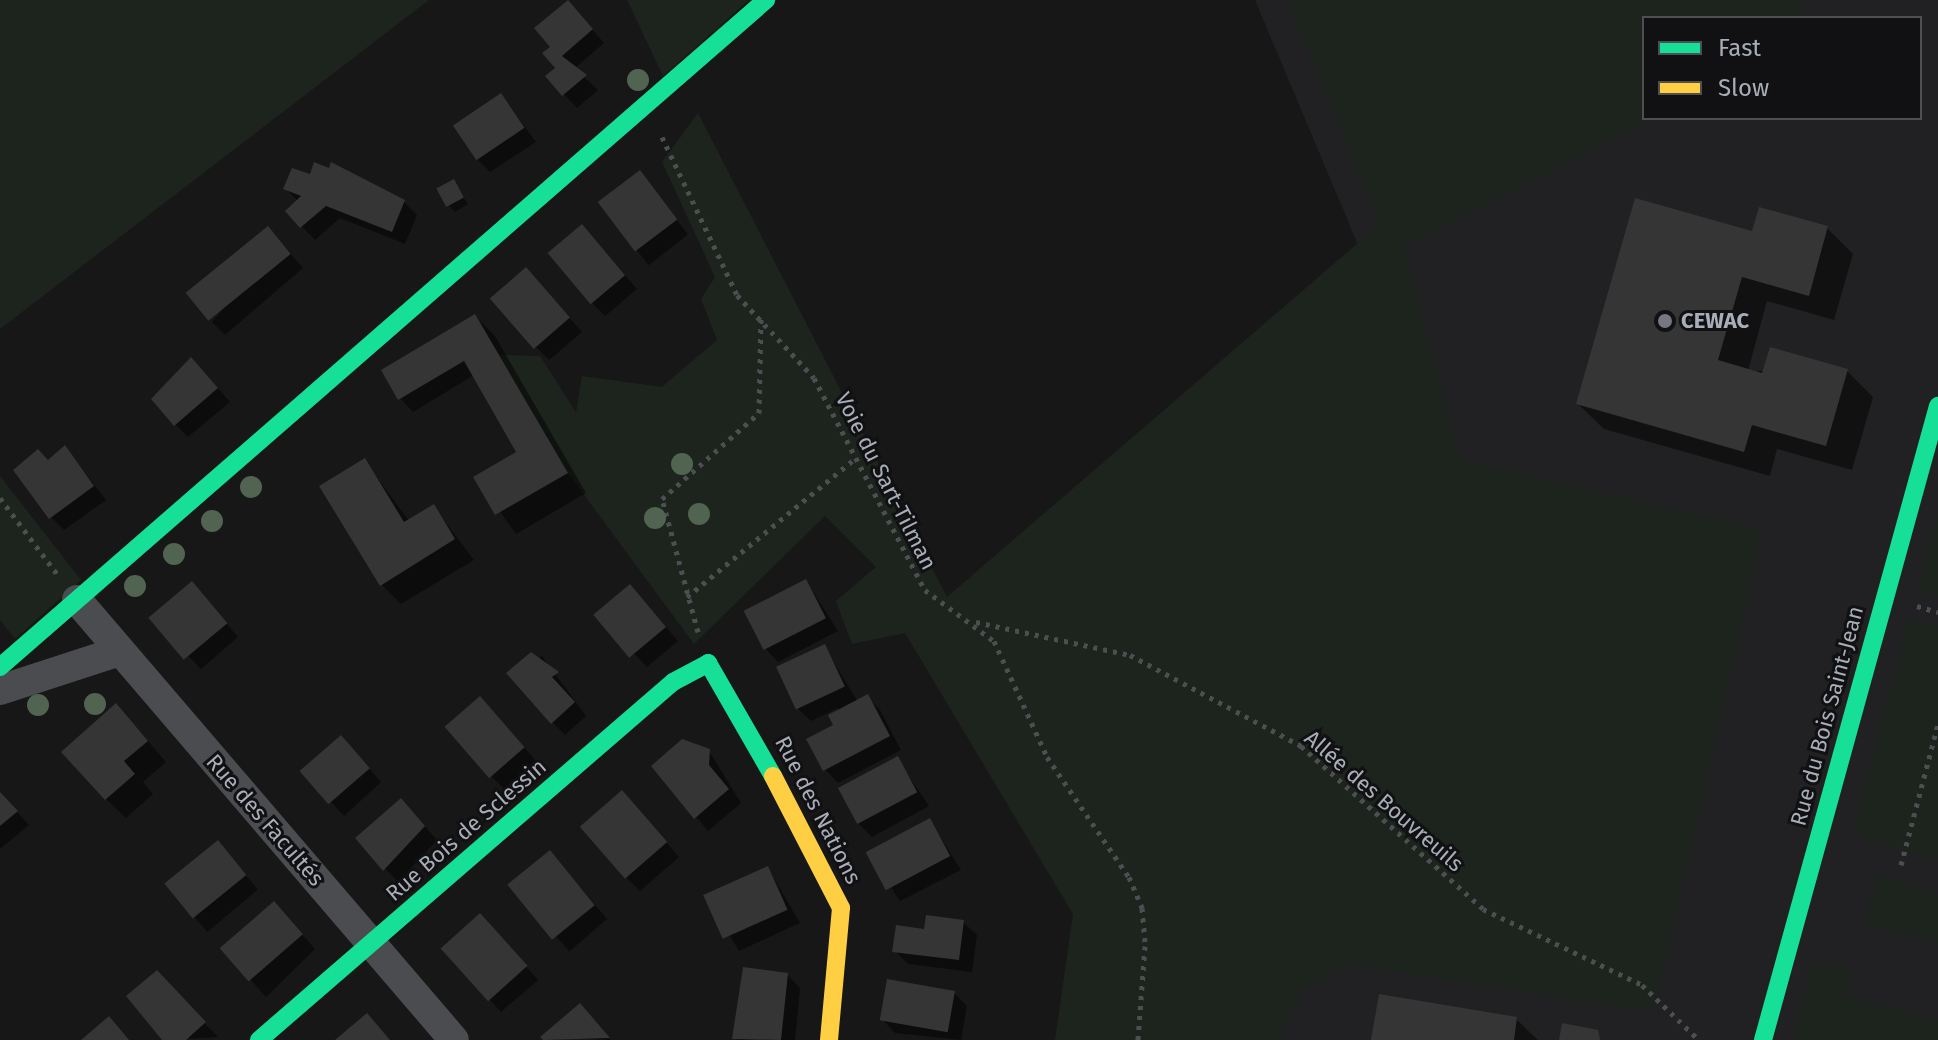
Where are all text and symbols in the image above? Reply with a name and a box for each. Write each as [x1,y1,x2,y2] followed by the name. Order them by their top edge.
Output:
[1642,16,1922,120] legend
[1718,34,1761,62] text: Fast
[1718,74,1769,102] text: Slow
[1681,308,1749,334] place label: CEWAC
[1656,312,1674,330] marker: CEWAC
[830,388,942,574] street label: Voie du Sart-Tilman
[1785,603,1869,829] street label: Rue du Bois Saint-Jean
[1299,725,1469,877] street label: Allée des Bouvreuils
[769,732,867,888] street label: Rue des Nations
[201,749,329,891] street label: Rue des Facultés
[380,753,552,907] street label: Rue Bois de Sclessin

